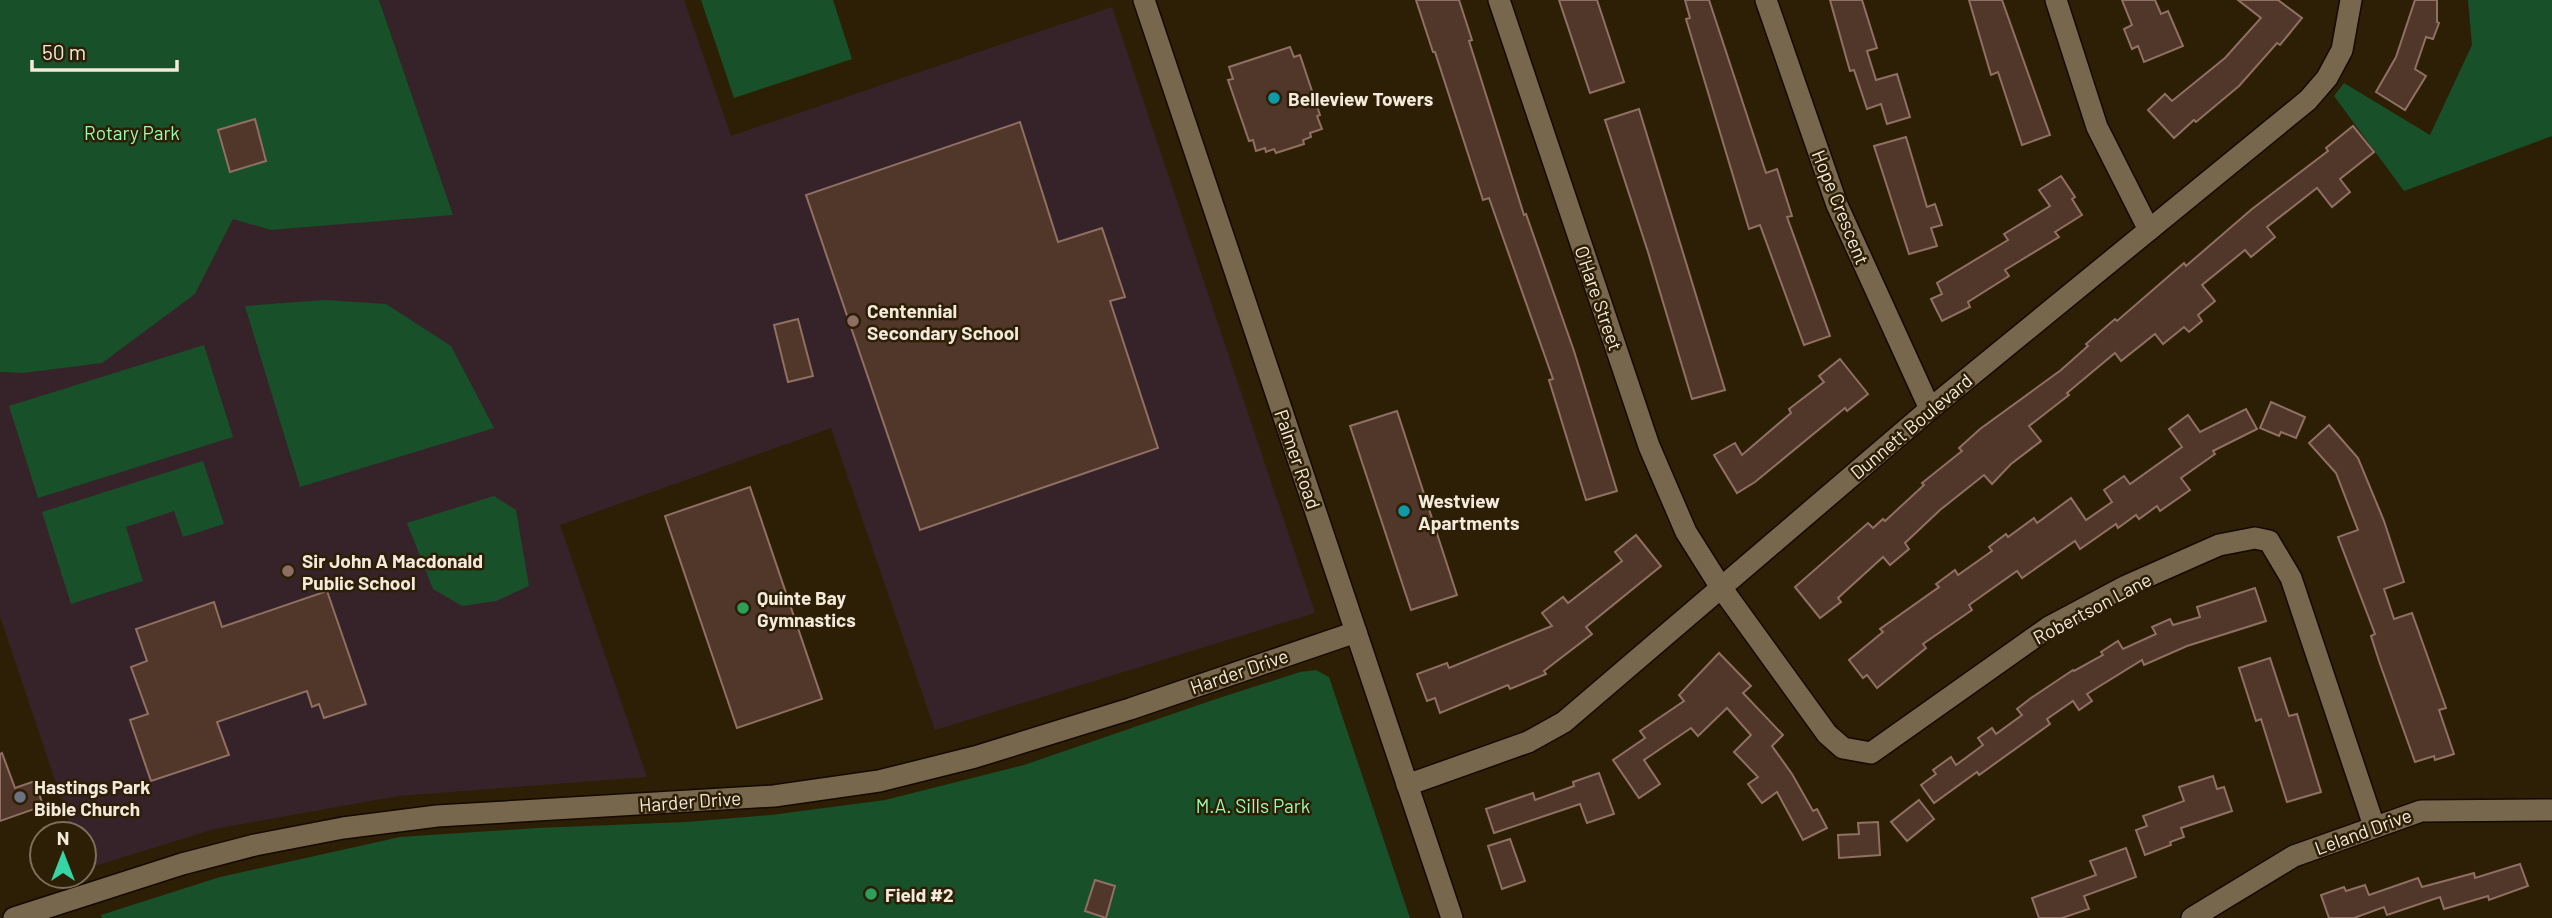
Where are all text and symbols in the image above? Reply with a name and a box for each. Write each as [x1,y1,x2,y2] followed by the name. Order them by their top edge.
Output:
[32,28,177,72] scale bar
[42,39,86,64] text: 50 m
[1288,87,1433,110] place label: Belleview Towers
[1266,90,1282,106] marker: Belleview Towers
[84,121,180,144] park label: Rotary Park
[1808,146,1874,268] street label: Hope Crescent
[1570,243,1628,353] street label: O'Hare Street
[867,299,1019,344] place label: Centennial Secondary School
[845,313,861,329] marker: Centennial Secondary School
[1845,368,1977,484] street label: Dunnett Boulevard
[1270,406,1326,512] street label: Palmer Road
[1418,489,1520,534] place label: Westview Apartments
[1396,503,1412,519] marker: Westview Apartments
[302,549,483,594] place label: Sir John A Macdonald Public School
[280,563,296,579] marker: Sir John A Macdonald Public School
[2029,567,2155,649] street label: Robertson Lane
[757,586,856,631] place label: Quinte Bay Gymnastics
[735,600,751,616] marker: Quinte Bay Gymnastics
[1187,643,1291,699] street label: Harder Drive
[34,775,150,820] place label: Hastings Park Bible Church
[638,786,742,816] street label: Harder Drive
[12,789,28,805] marker: Hastings Park Bible Church
[1196,794,1310,817] park label: M.A. Sills Park
[2311,803,2415,859] street label: Leland Drive
[28,820,98,890] north arrow
[57,826,69,849] text: N
[885,883,954,906] place label: Field #2
[863,886,879,902] marker: Field #2

